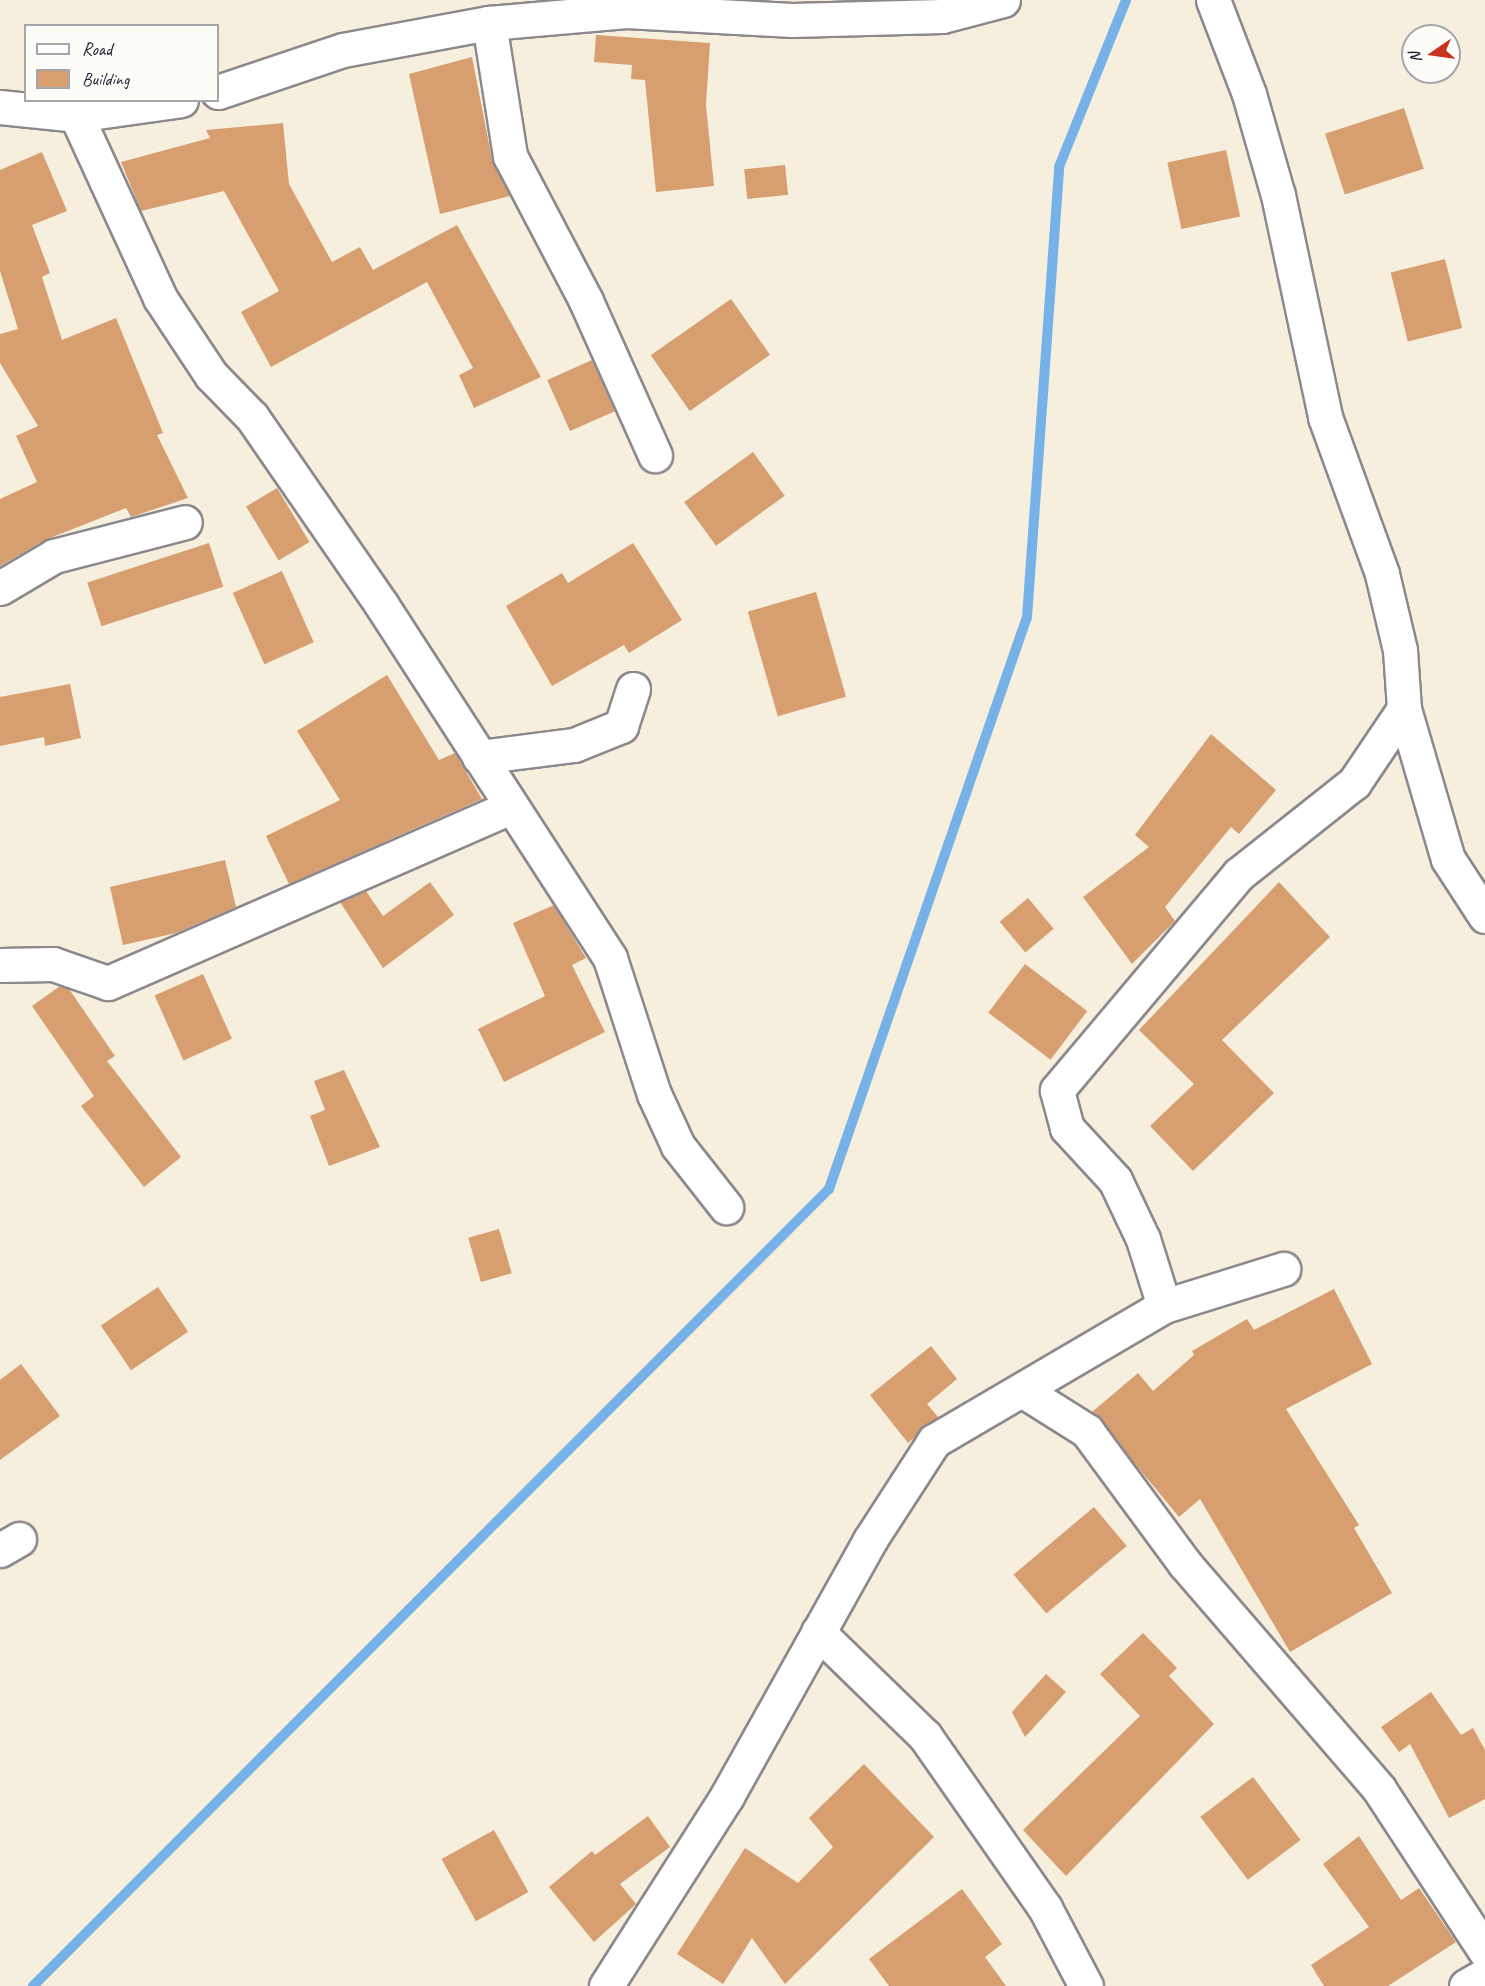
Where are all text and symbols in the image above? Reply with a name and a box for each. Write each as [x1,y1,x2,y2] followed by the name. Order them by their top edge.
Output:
[24,24,219,102] legend
[1401,24,1461,84] north arrow
[82,38,112,60] text: Road
[1405,51,1426,65] text: N
[82,68,129,90] text: Building

